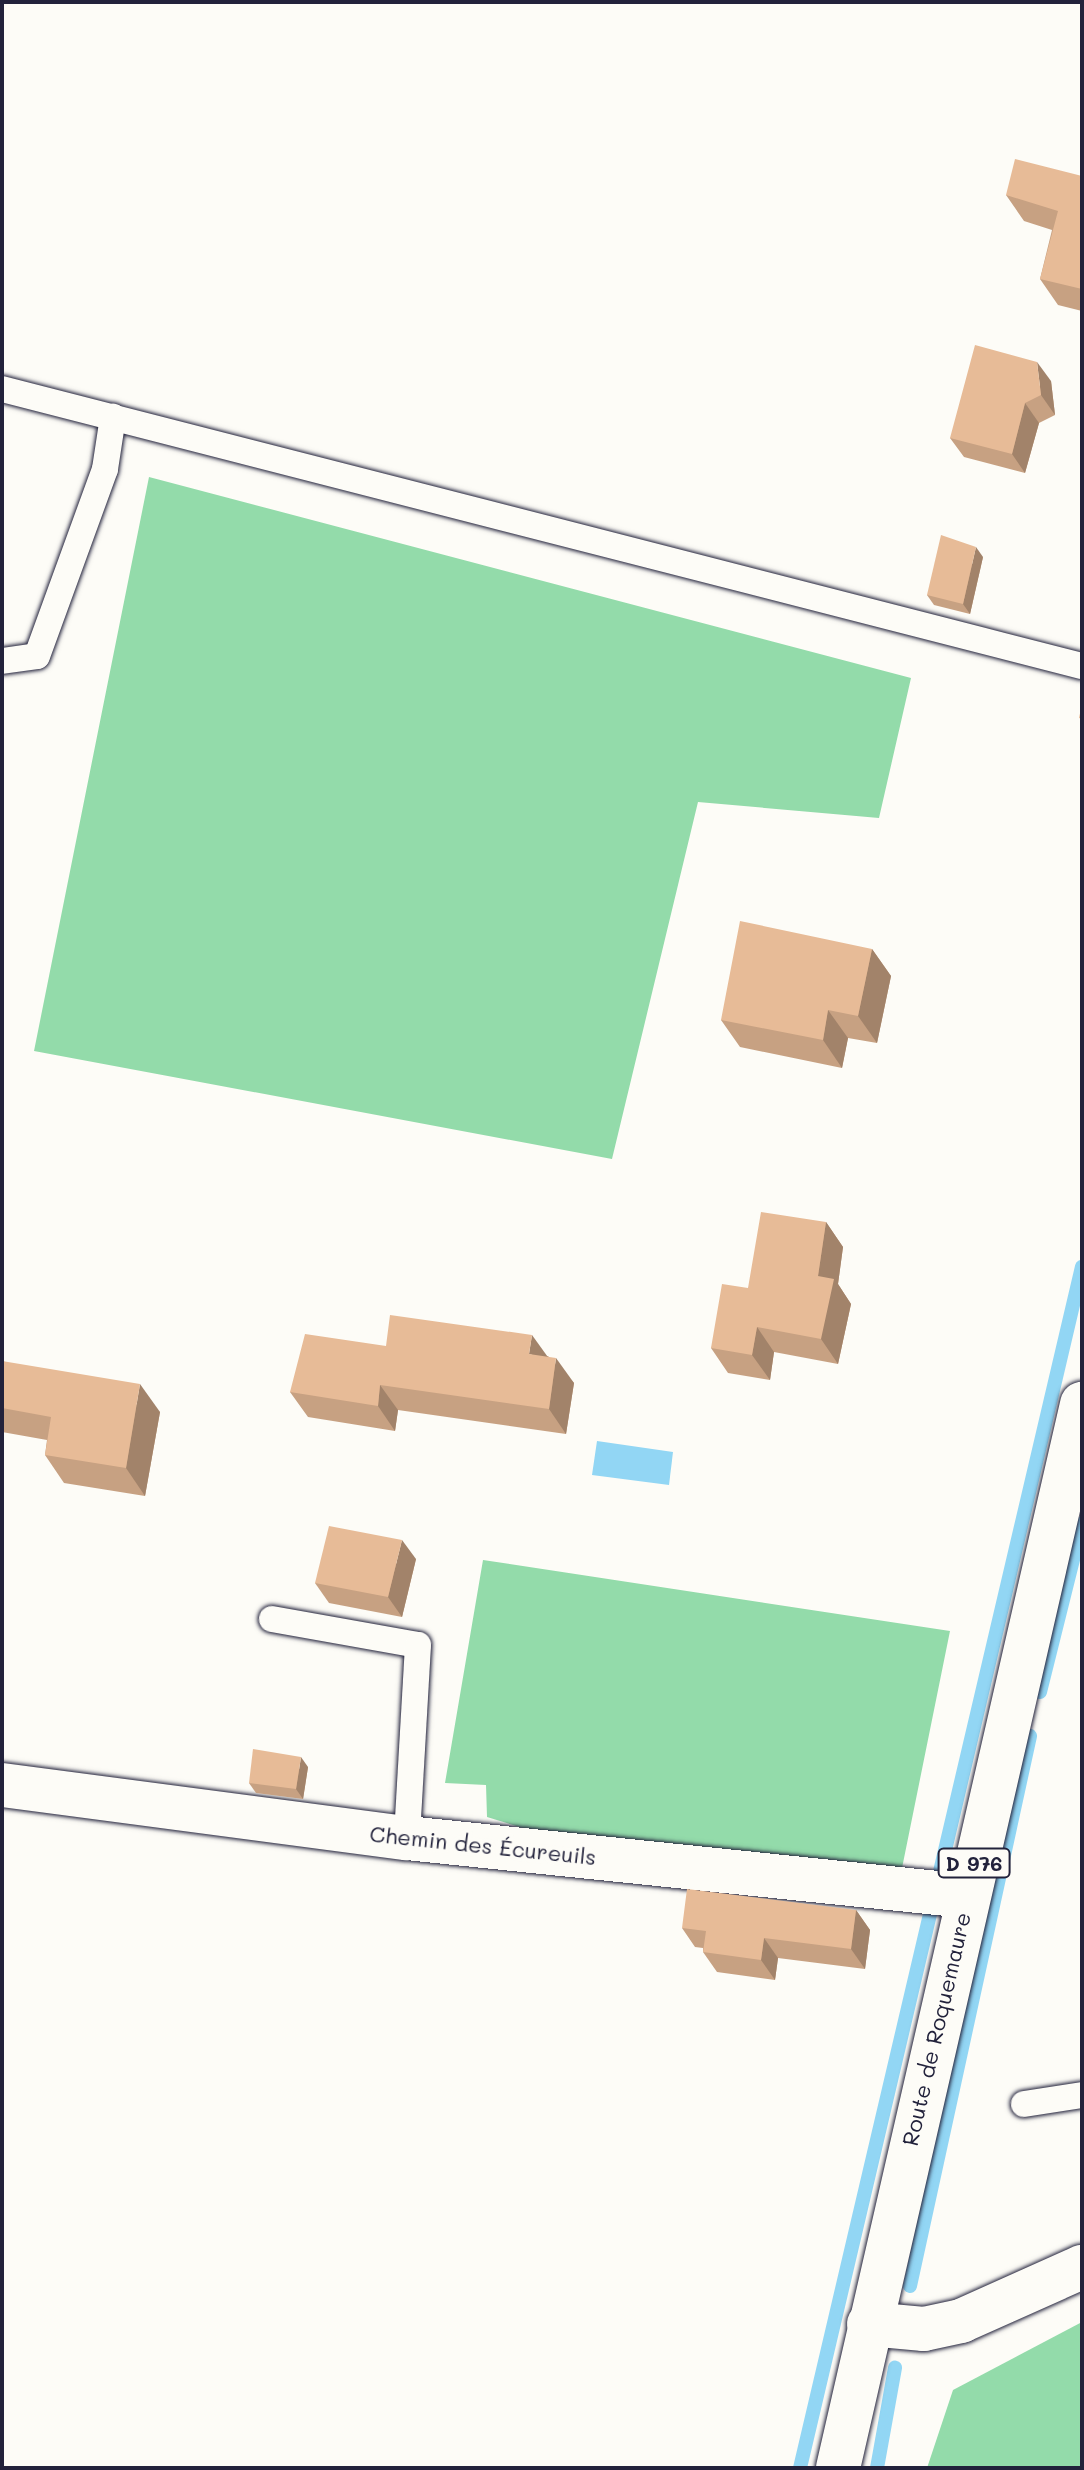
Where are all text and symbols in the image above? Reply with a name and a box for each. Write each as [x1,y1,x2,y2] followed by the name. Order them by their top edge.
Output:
[368,1820,598,1870] street label: Chemin des Écureuils
[936,1847,1012,1879] road number: D 976
[896,1910,976,2148] street label: Route de Roquemaure

